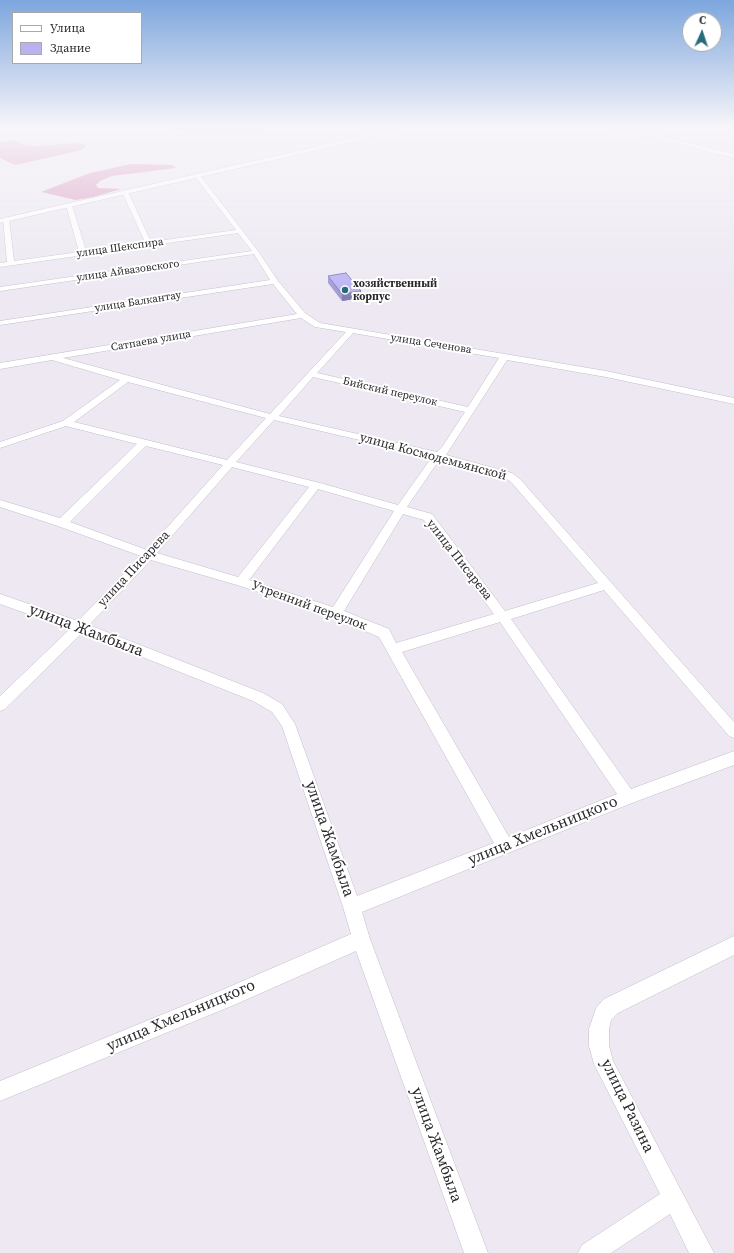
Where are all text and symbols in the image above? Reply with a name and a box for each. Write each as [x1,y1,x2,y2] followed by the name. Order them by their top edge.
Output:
[12,12,142,64] legend
[682,12,722,52] north arrow
[699,13,706,28] text: С
[50,20,85,36] text: Улица
[50,40,91,56] text: Здание
[76,235,164,261] street label: улица Шекспира
[76,257,180,285] street label: улица Айвазовского
[353,277,437,303] place label: хозяйственный корпус
[340,285,350,295] marker: хозяйственный корпус
[94,289,182,315] street label: улица Балкантау
[110,327,192,355] street label: Сатпаева улица
[390,331,472,357] street label: улица Сеченова
[341,375,439,409] street label: Бийский переулок
[358,430,508,484] street label: улица Космодемьянской
[423,517,495,603] street label: улица Писарева
[95,528,173,610] street label: улица Писарева
[249,578,369,634] street label: Утренний переулок
[26,600,146,662] street label: улица Жамбыла
[300,779,358,899] street label: улица Жамбыла
[465,792,621,870] street label: улица Хмельницкого
[104,976,258,1056] street label: улица Хмельницкого
[596,1056,658,1156] street label: улица Разина
[406,1085,466,1205] street label: улица Жамбыла

